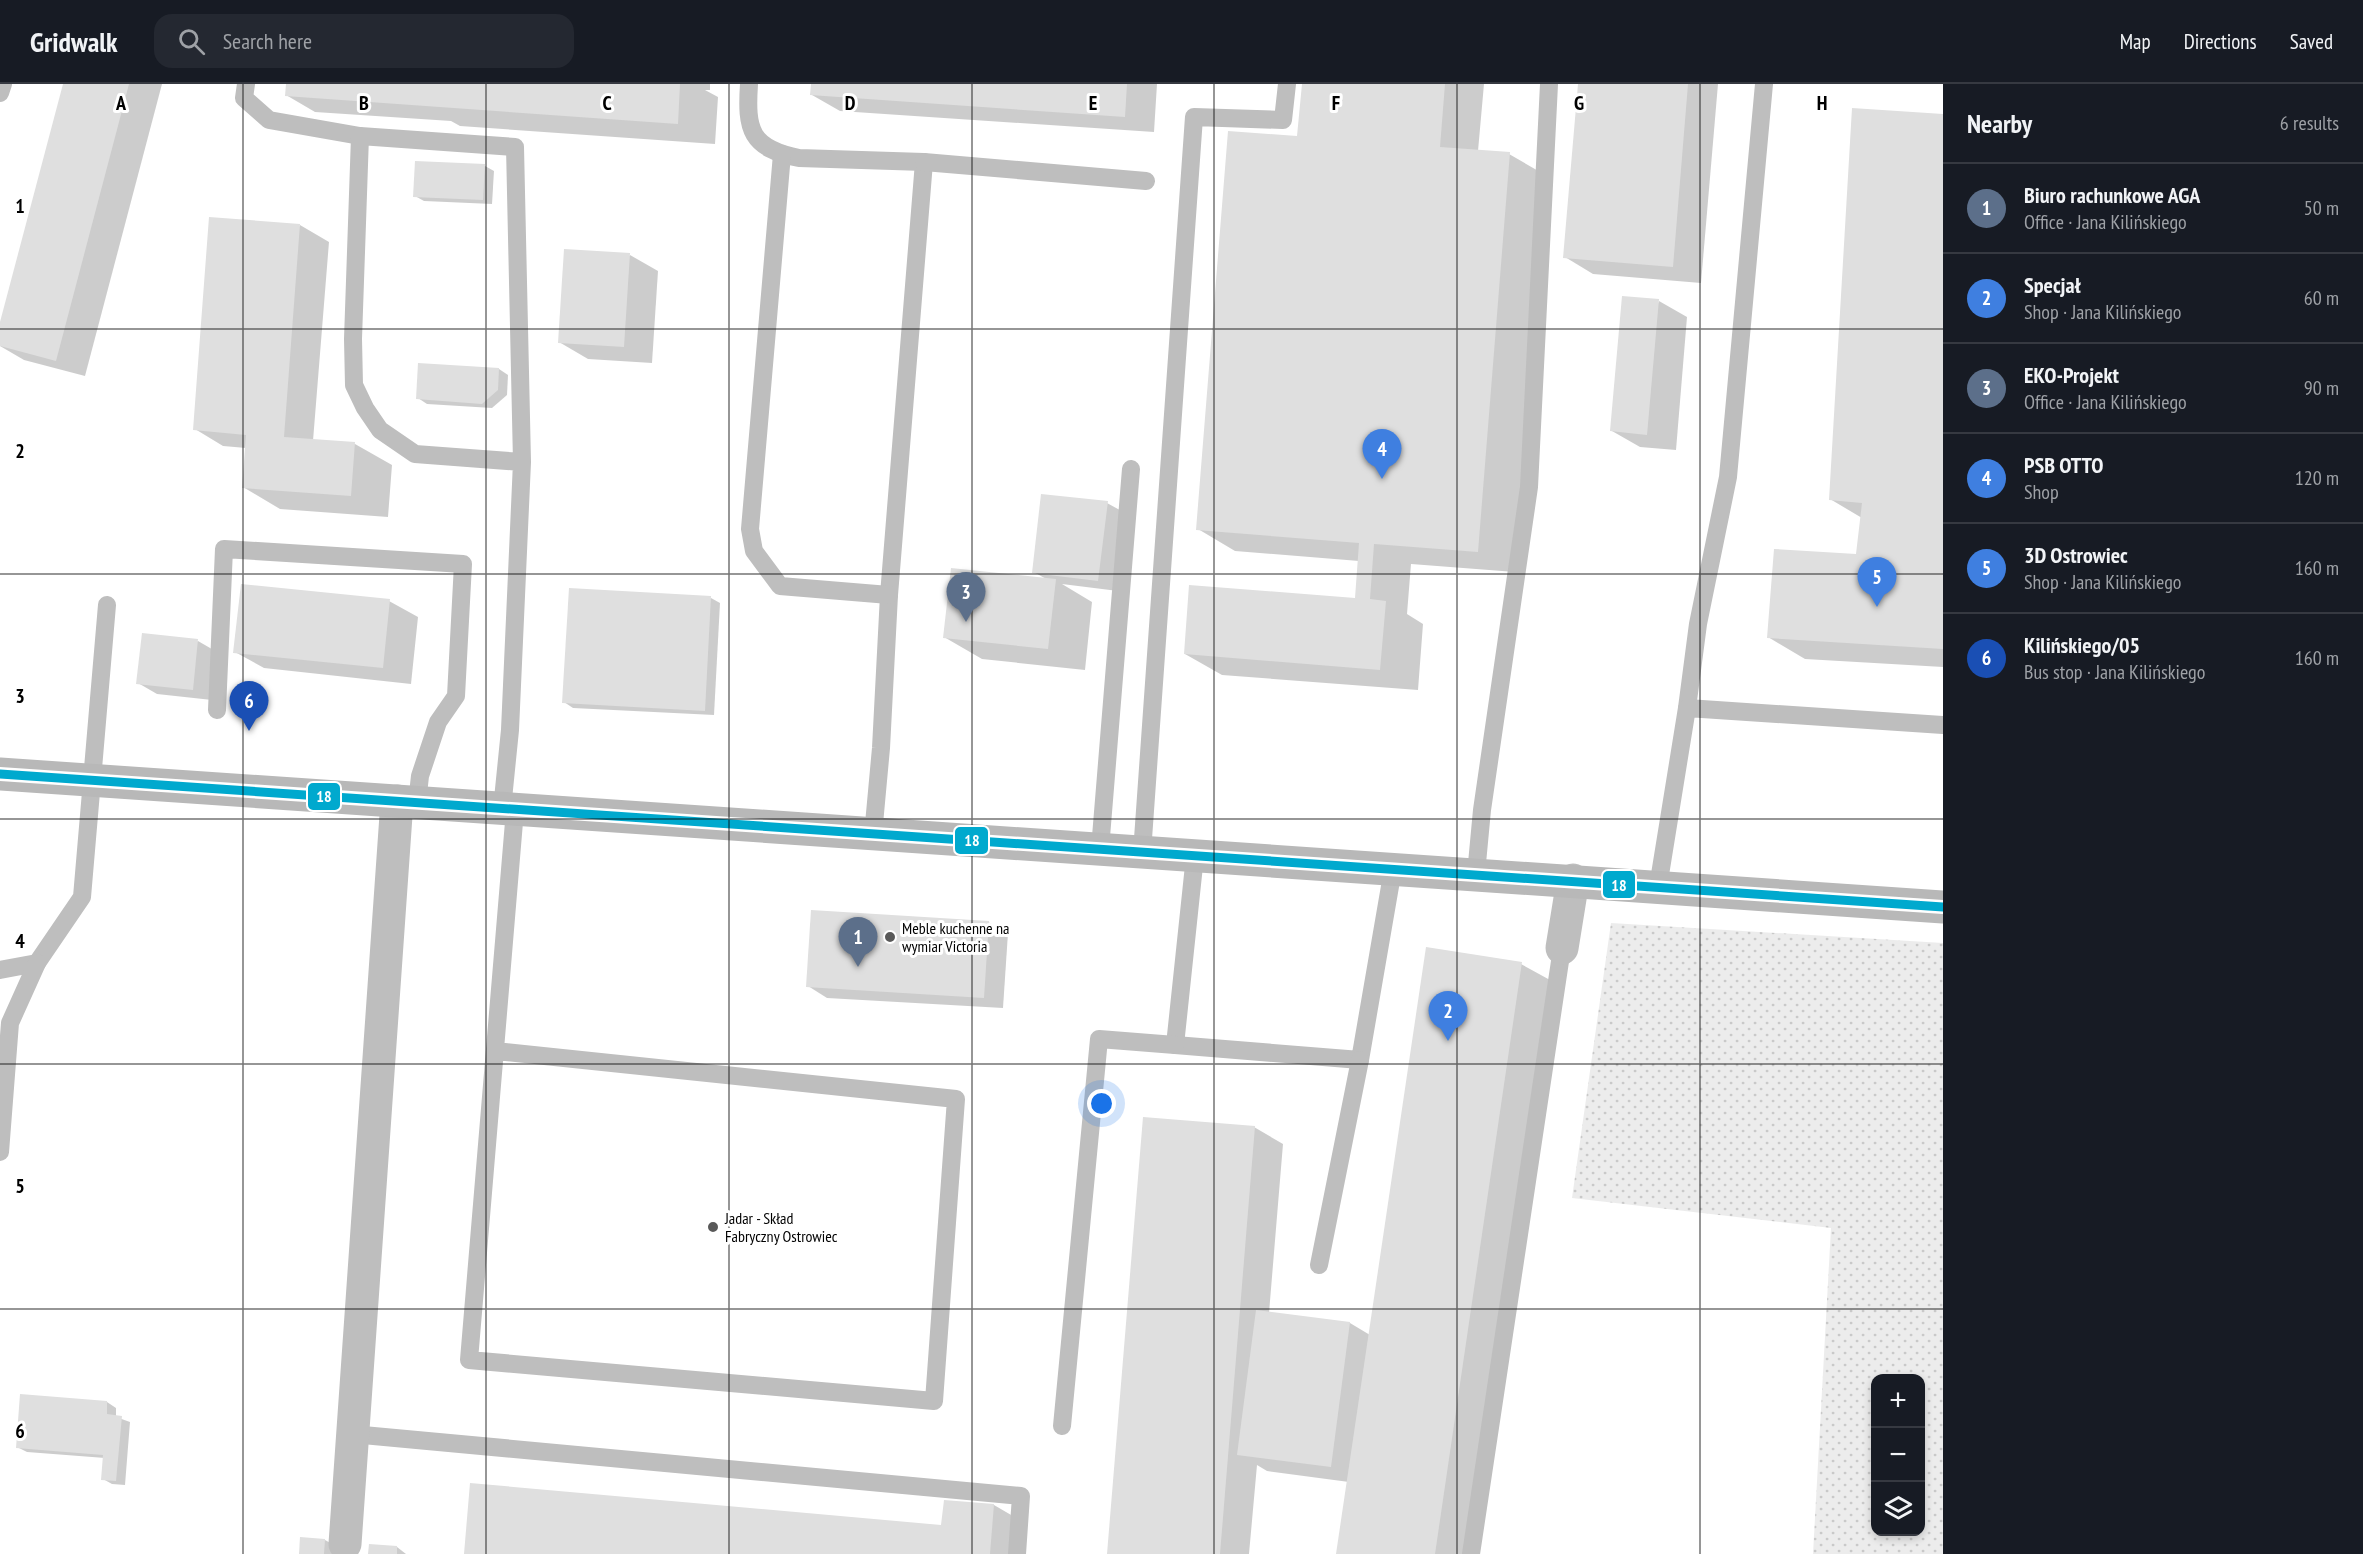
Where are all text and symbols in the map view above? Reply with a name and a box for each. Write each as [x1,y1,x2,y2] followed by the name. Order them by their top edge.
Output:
[154,14,574,68] search box
[30,23,118,60] text: Gridwalk
[175,25,208,58] icon: search
[223,27,312,55] text: Search here
[2120,28,2151,55] text: Map
[2184,28,2257,55] text: Directions
[2290,28,2333,55] text: Saved
[115,90,127,116] text: A
[359,90,369,116] text: B
[602,90,612,116] text: C
[845,90,856,116] text: D
[1089,90,1097,116] text: E
[1332,90,1340,116] text: F
[1574,90,1584,116] text: G
[1817,90,1827,116] text: H
[1967,107,2032,140] text: Nearby
[2280,110,2339,136] text: 6 results
[2024,181,2200,209] text: Biuro rachunkowe AGA
[15,193,25,219] text: 1
[1982,195,1991,221] text: 1
[2304,195,2339,221] text: 50 m
[2024,209,2187,235] text: Office · Jana Kilińskiego
[2024,271,2081,299] text: Specjał
[1982,285,1991,311] text: 2
[2304,285,2339,311] text: 60 m
[2024,299,2182,325] text: Shop · Jana Kilińskiego
[2024,361,2119,389] text: EKO-Projekt
[1982,375,1991,401] text: 3
[2304,375,2339,401] text: 90 m
[2024,389,2187,415] text: Office · Jana Kilińskiego
[1362,430,1402,479] pin: 4
[15,438,25,464] text: 2
[2024,451,2104,479] text: PSB OTTO
[1982,465,1991,491] text: 4
[2295,465,2339,491] text: 120 m
[2024,479,2059,505] text: Shop
[2024,541,2128,569] text: 3D Ostrowiec
[1982,555,1991,581] text: 5
[2295,555,2339,581] text: 160 m
[1858,558,1896,607] pin: 5
[2024,569,2182,595] text: Shop · Jana Kilińskiego
[946,572,986,622] pin: 3
[2024,631,2140,659] text: Kilińskiego/05
[1982,645,1991,671] text: 6
[2295,645,2339,671] text: 160 m
[2024,659,2205,685] text: Bus stop · Jana Kilińskiego
[230,682,268,731] pin: 6
[15,683,25,709] text: 3
[307,782,341,811] line badge: 18
[316,786,332,806] text: 18
[954,826,989,855] line badge: 18
[964,830,980,850] text: 18
[1602,870,1636,899] line badge: 18
[1611,875,1627,895] text: 18
[838,918,878,967] pin: 1
[902,918,1009,956] place label: Meble kuchenne na wymiar Victoria
[15,928,25,954] text: 4
[883,930,897,944] marker: Meble kuchenne na wymiar Victoria
[1428,992,1468,1041] pin: 2
[1087,1089,1116,1118] your location
[15,1173,25,1199] text: 5
[724,1208,838,1246] place label: Jadar - Skład Fabryczny Ostrowiec
[706,1220,720,1234] marker: Jadar - Skład Fabryczny Ostrowiec
[1871,1374,1925,1536] map controls
[1871,1374,1925,1428] button: +
[15,1418,25,1444] text: 6
[1871,1428,1925,1482] button: −
[1871,1482,1925,1536] button: layers

